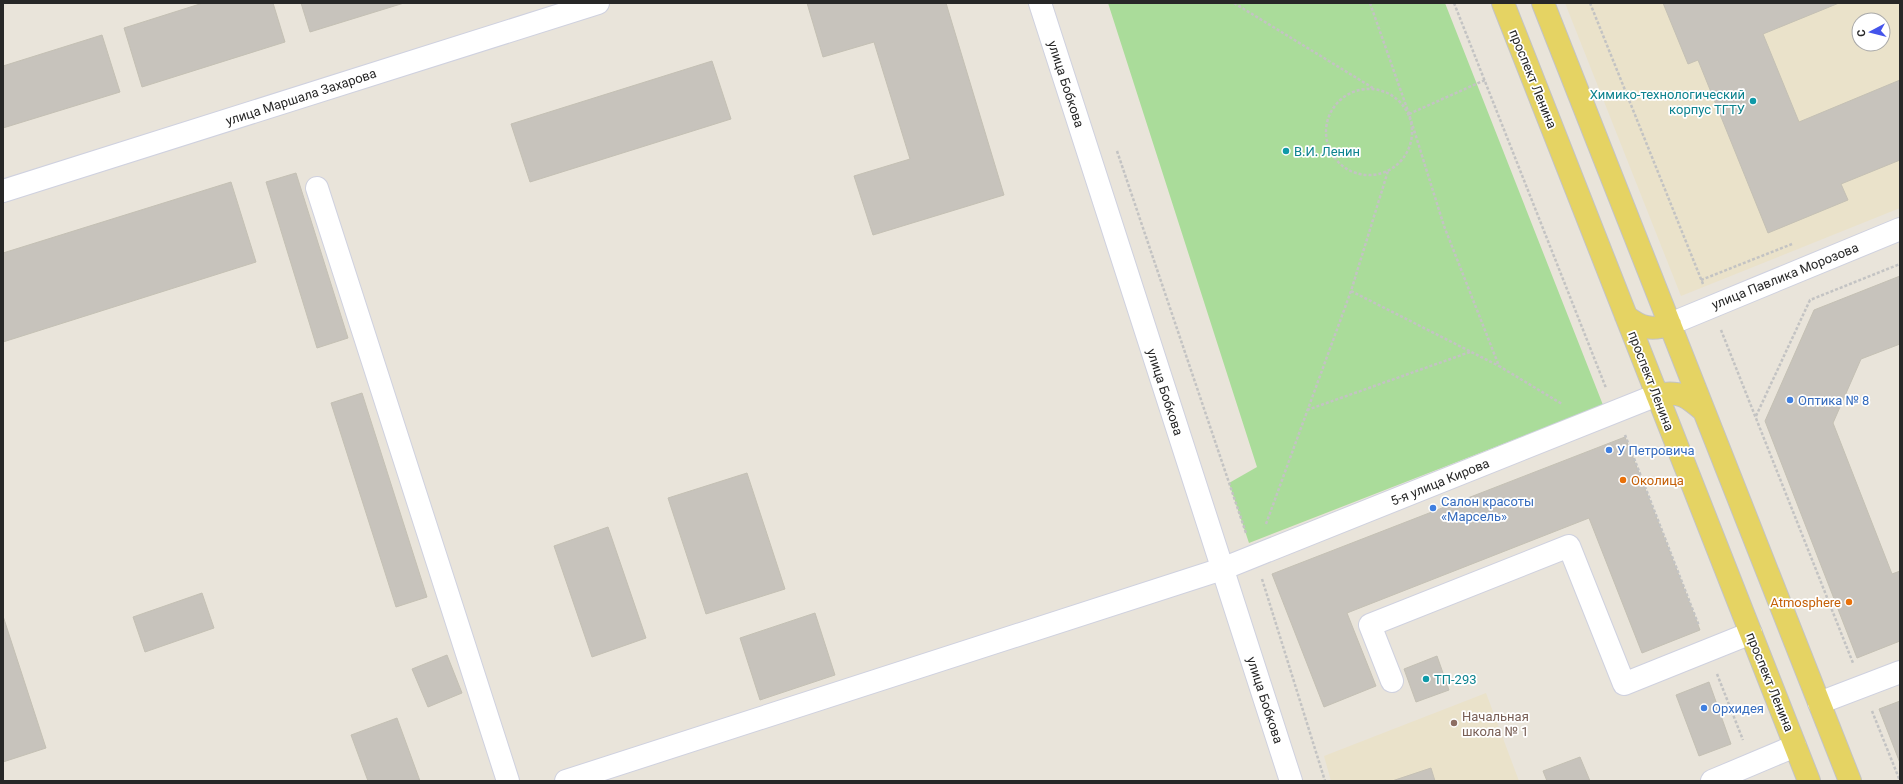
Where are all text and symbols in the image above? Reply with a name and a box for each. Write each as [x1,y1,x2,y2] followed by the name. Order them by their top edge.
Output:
[1851,12,1891,52] north arrow
[1506,27,1560,131] street label: проспект Ленина
[1855,29,1868,38] text: С
[1045,39,1087,129] street label: улица Бобкова
[224,66,378,128] street label: улица Маршала Захарова
[1590,87,1745,117] place label: Химико-технологический корпус ТГТУ
[1748,96,1758,106] marker: Химико-технологический корпус ТГТУ
[1294,144,1360,159] place label: В.И. Ленин
[1281,146,1291,156] marker: В.И. Ленин
[1709,240,1861,312] street label: улица Павлика Морозова
[1625,329,1677,433] street label: проспект Ленина
[1144,347,1186,437] street label: улица Бобкова
[1798,393,1869,408] place label: Оптика № 8
[1785,395,1795,405] marker: Оптика № 8
[1617,443,1695,458] place label: У Петровича
[1604,445,1614,455] marker: У Петровича
[1388,455,1492,509] street label: 5-я улица Кирова
[1631,473,1684,488] place label: Околица
[1618,475,1628,485] marker: Околица
[1441,494,1534,524] place label: Салон красоты «Марсель»
[1428,503,1438,513] marker: Салон красоты «Марсель»
[1770,595,1841,610] place label: Atmosphere
[1844,597,1854,607] marker: Atmosphere
[1743,630,1797,734] street label: проспект Ленина
[1244,655,1286,745] street label: улица Бобкова
[1434,672,1477,687] place label: ТП-293
[1421,674,1431,684] marker: ТП-293
[1712,701,1764,716] place label: Орхидея
[1699,703,1709,713] marker: Орхидея
[1462,709,1529,739] place label: Начальная школа № 1
[1449,718,1459,728] marker: Начальная школа № 1

